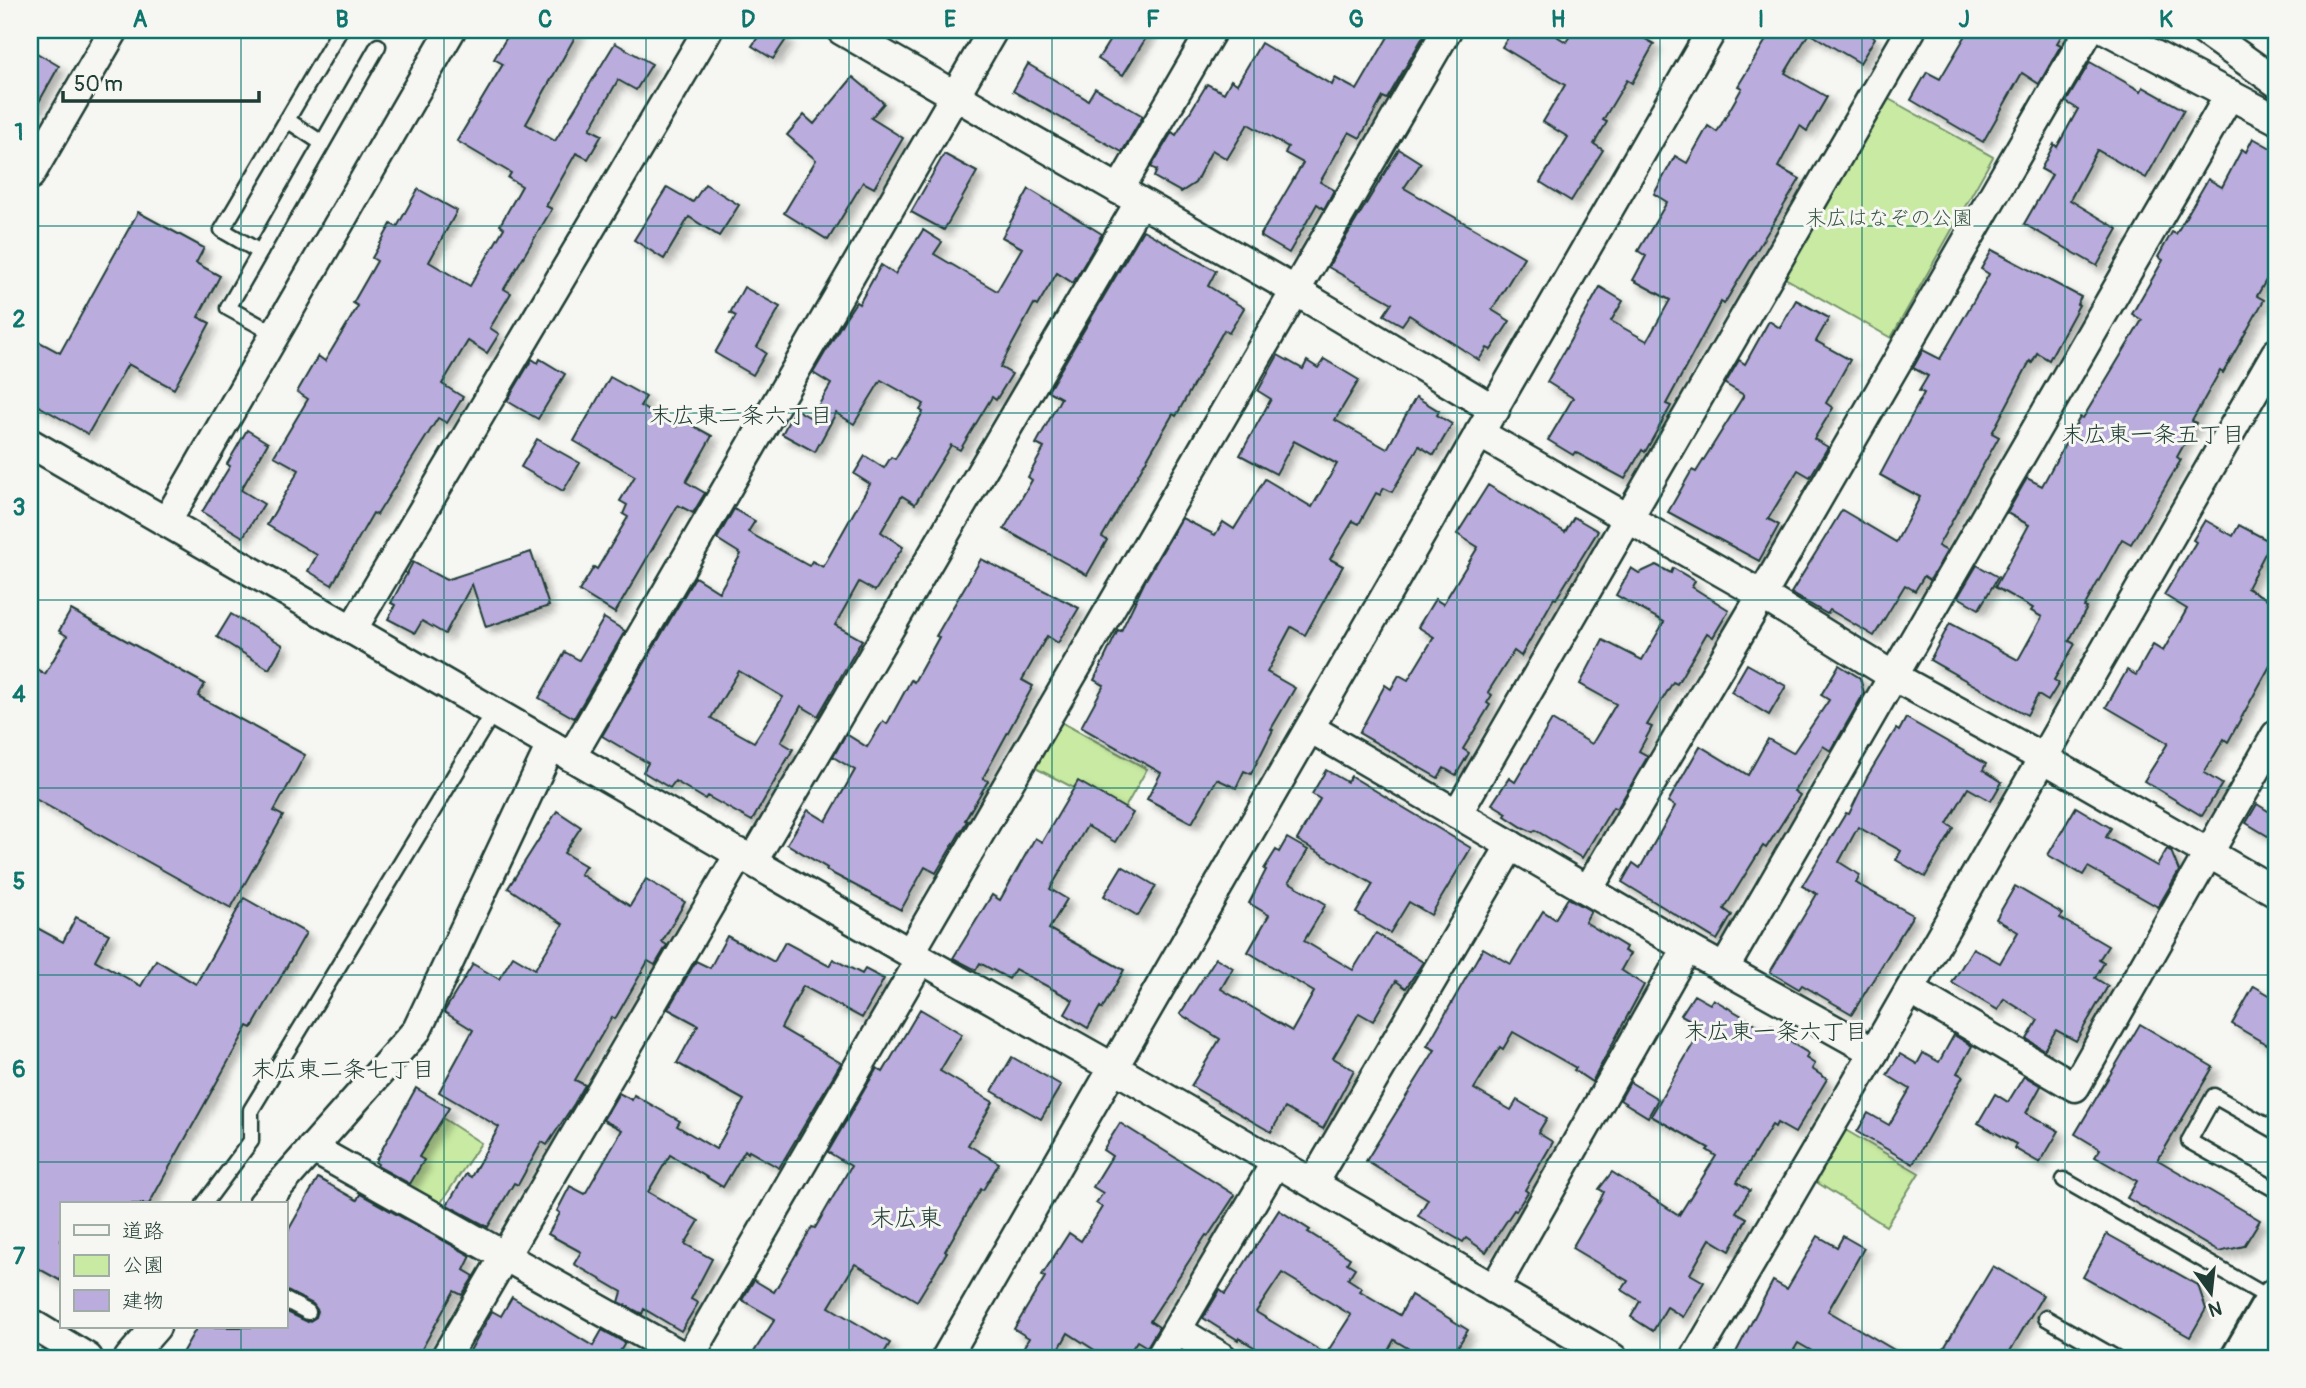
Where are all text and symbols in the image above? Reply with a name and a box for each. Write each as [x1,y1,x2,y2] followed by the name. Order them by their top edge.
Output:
[133,5,148,34] text: A
[335,5,349,34] text: B
[538,5,552,34] text: C
[741,5,755,34] text: D
[944,5,956,34] text: E
[1146,5,1160,34] text: F
[1348,5,1364,34] text: G
[1551,5,1565,34] text: H
[1758,5,1764,34] text: I
[1958,5,1970,34] text: J
[2159,5,2173,34] text: K
[63,60,259,104] scale bar
[74,71,123,98] text: 50 m
[15,118,24,147] text: 1
[1805,205,1973,232] park label: 末広はなぞの公園
[13,305,26,334] text: 2
[649,401,833,430] district label: 末広東二条六丁目
[2061,420,2245,449] district label: 末広東一条五丁目
[13,493,25,522] text: 3
[12,680,26,709] text: 4
[13,867,25,896] text: 5
[1684,1017,1868,1046] district label: 末広東一条六丁目
[12,1055,26,1084] text: 6
[251,1055,435,1084] district label: 末広東二条七丁目
[60,1202,287,1328] legend
[870,1204,942,1233] district label: 末広東
[122,1218,164,1245] text: 道路
[13,1242,26,1271] text: 7
[122,1252,164,1279] text: 公園
[2176,1258,2246,1328] north arrow
[122,1288,164,1315] text: 建物
[2206,1295,2224,1322] text: N

